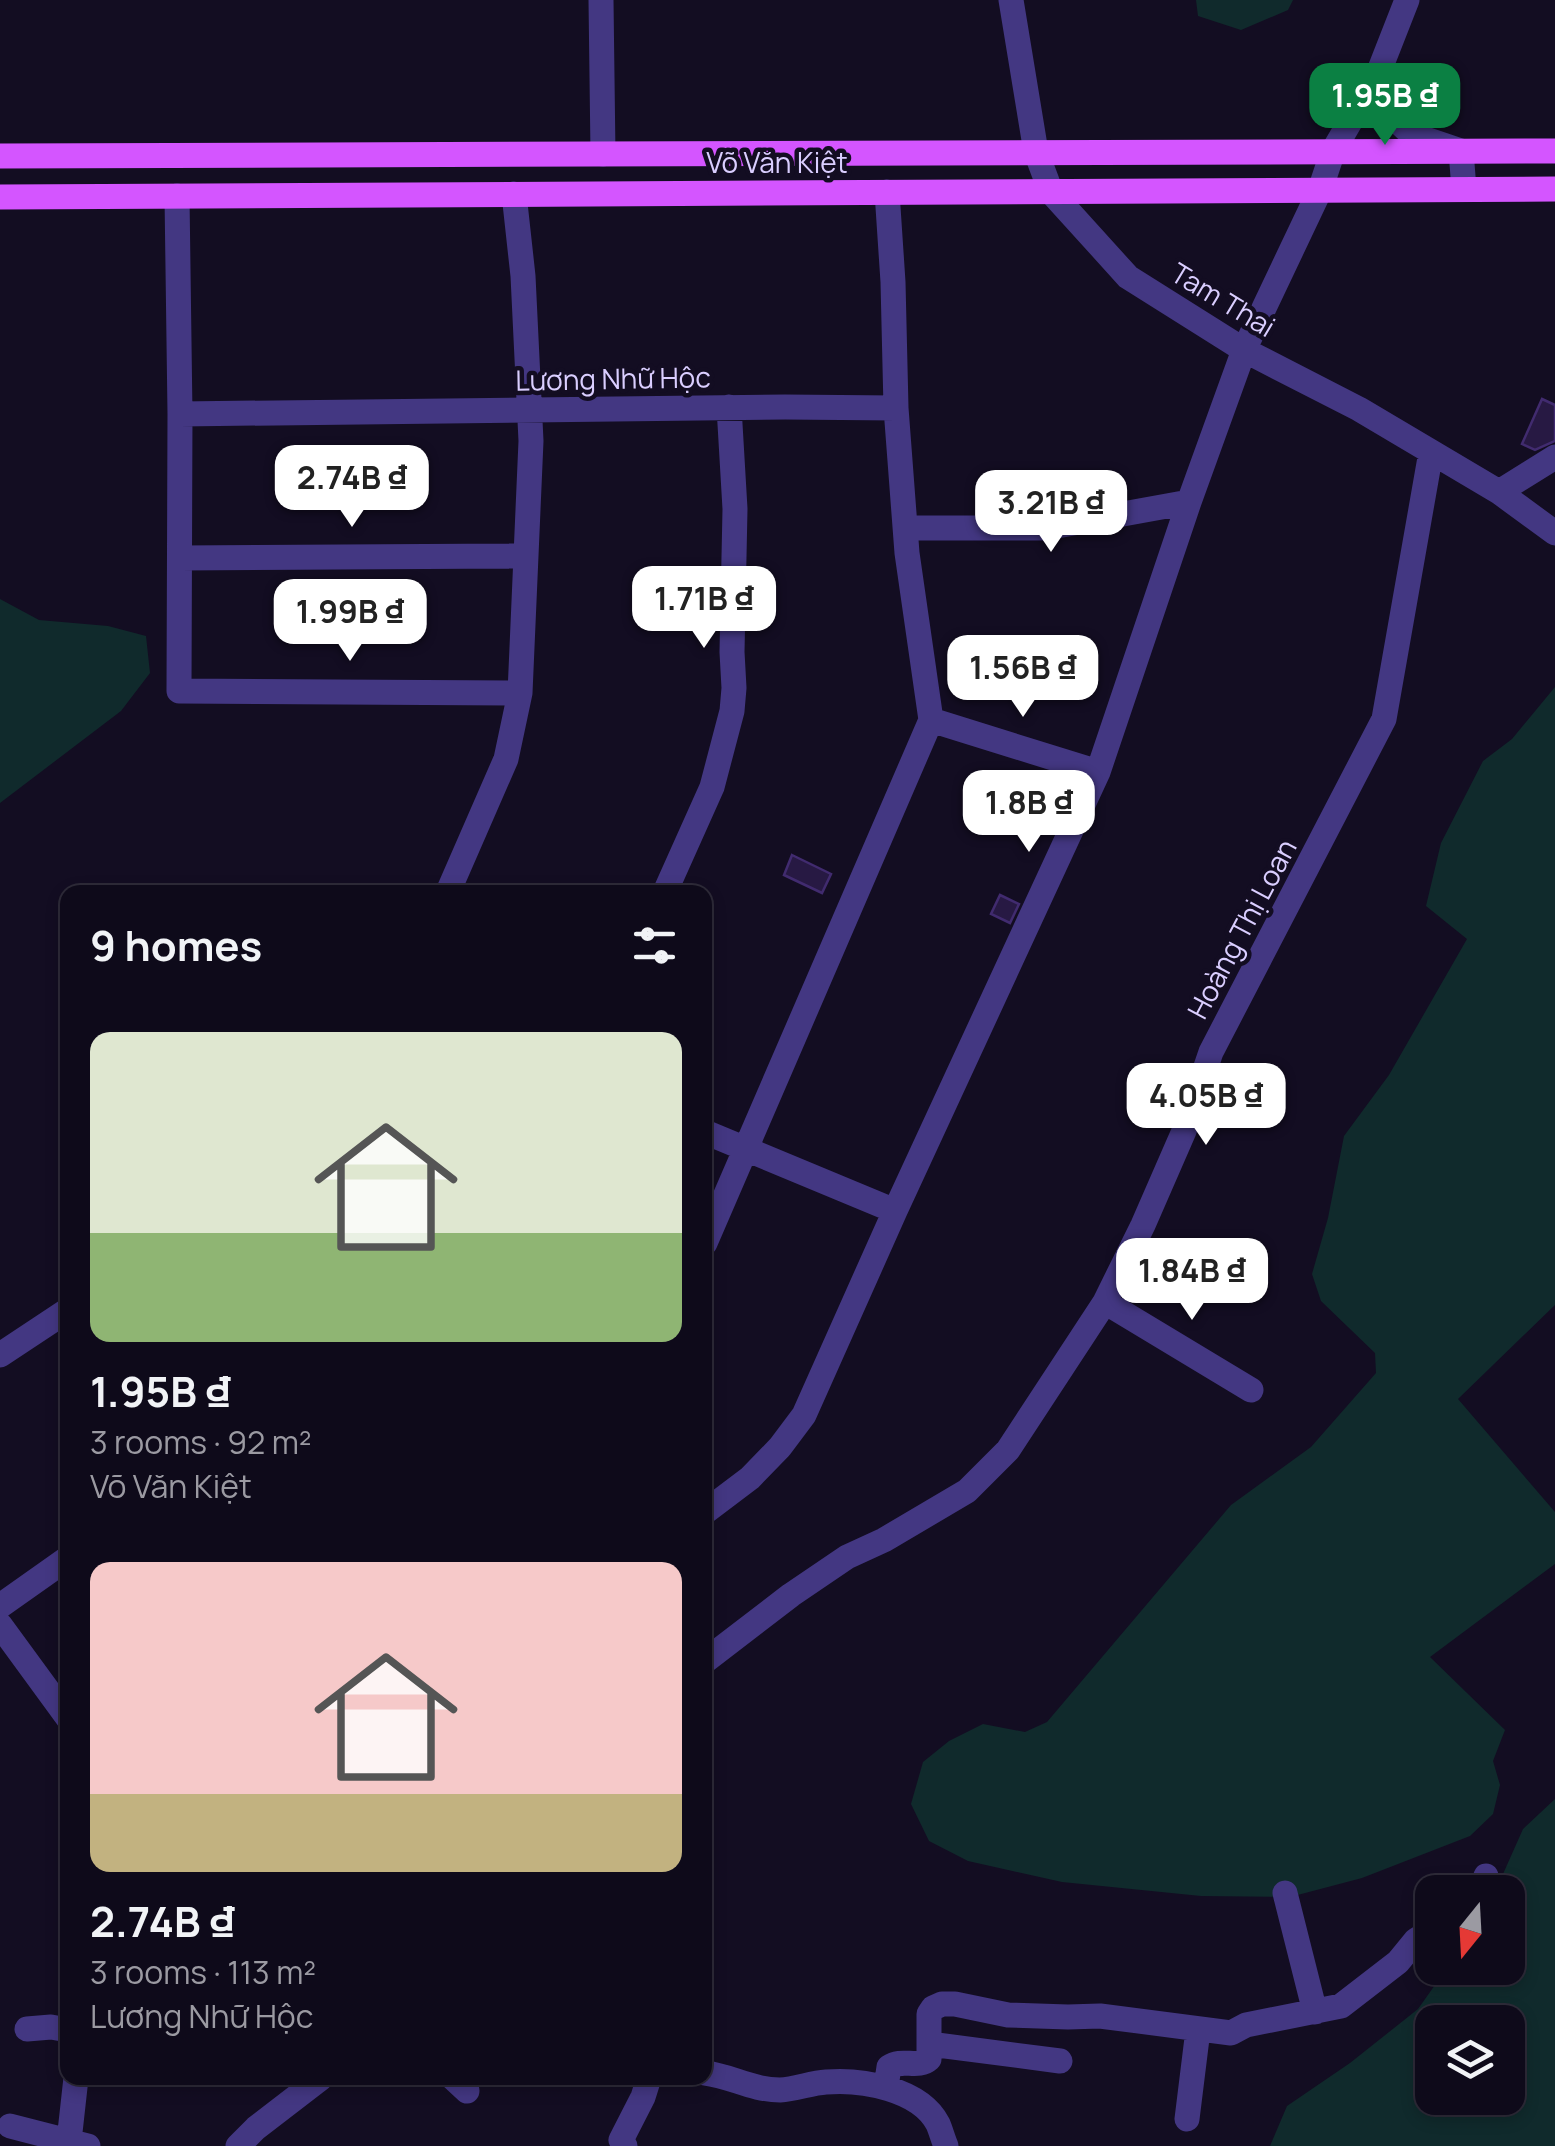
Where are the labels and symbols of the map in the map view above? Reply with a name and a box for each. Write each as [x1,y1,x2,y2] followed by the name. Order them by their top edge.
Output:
[1293,63,1477,148] pin: 1.95B ₫
[706,143,848,181] street label: Võ Văn Kiệt
[1164,253,1283,345] street label: Tam Thai
[515,357,711,399] street label: Lương Nhữ Hộc
[260,445,444,530] pin: 2.74B ₫
[959,470,1143,555] pin: 3.21B ₫
[612,566,796,651] pin: 1.71B ₫
[258,579,442,664] pin: 1.99B ₫
[931,635,1115,720] pin: 1.56B ₫
[948,770,1110,855] pin: 1.8B ₫
[1178,832,1305,1025] street label: Hoàng Thị Loan
[1114,1063,1298,1148] pin: 4.05B ₫
[1100,1238,1284,1323] pin: 1.84B ₫
[1415,1875,1525,1985] north arrow

